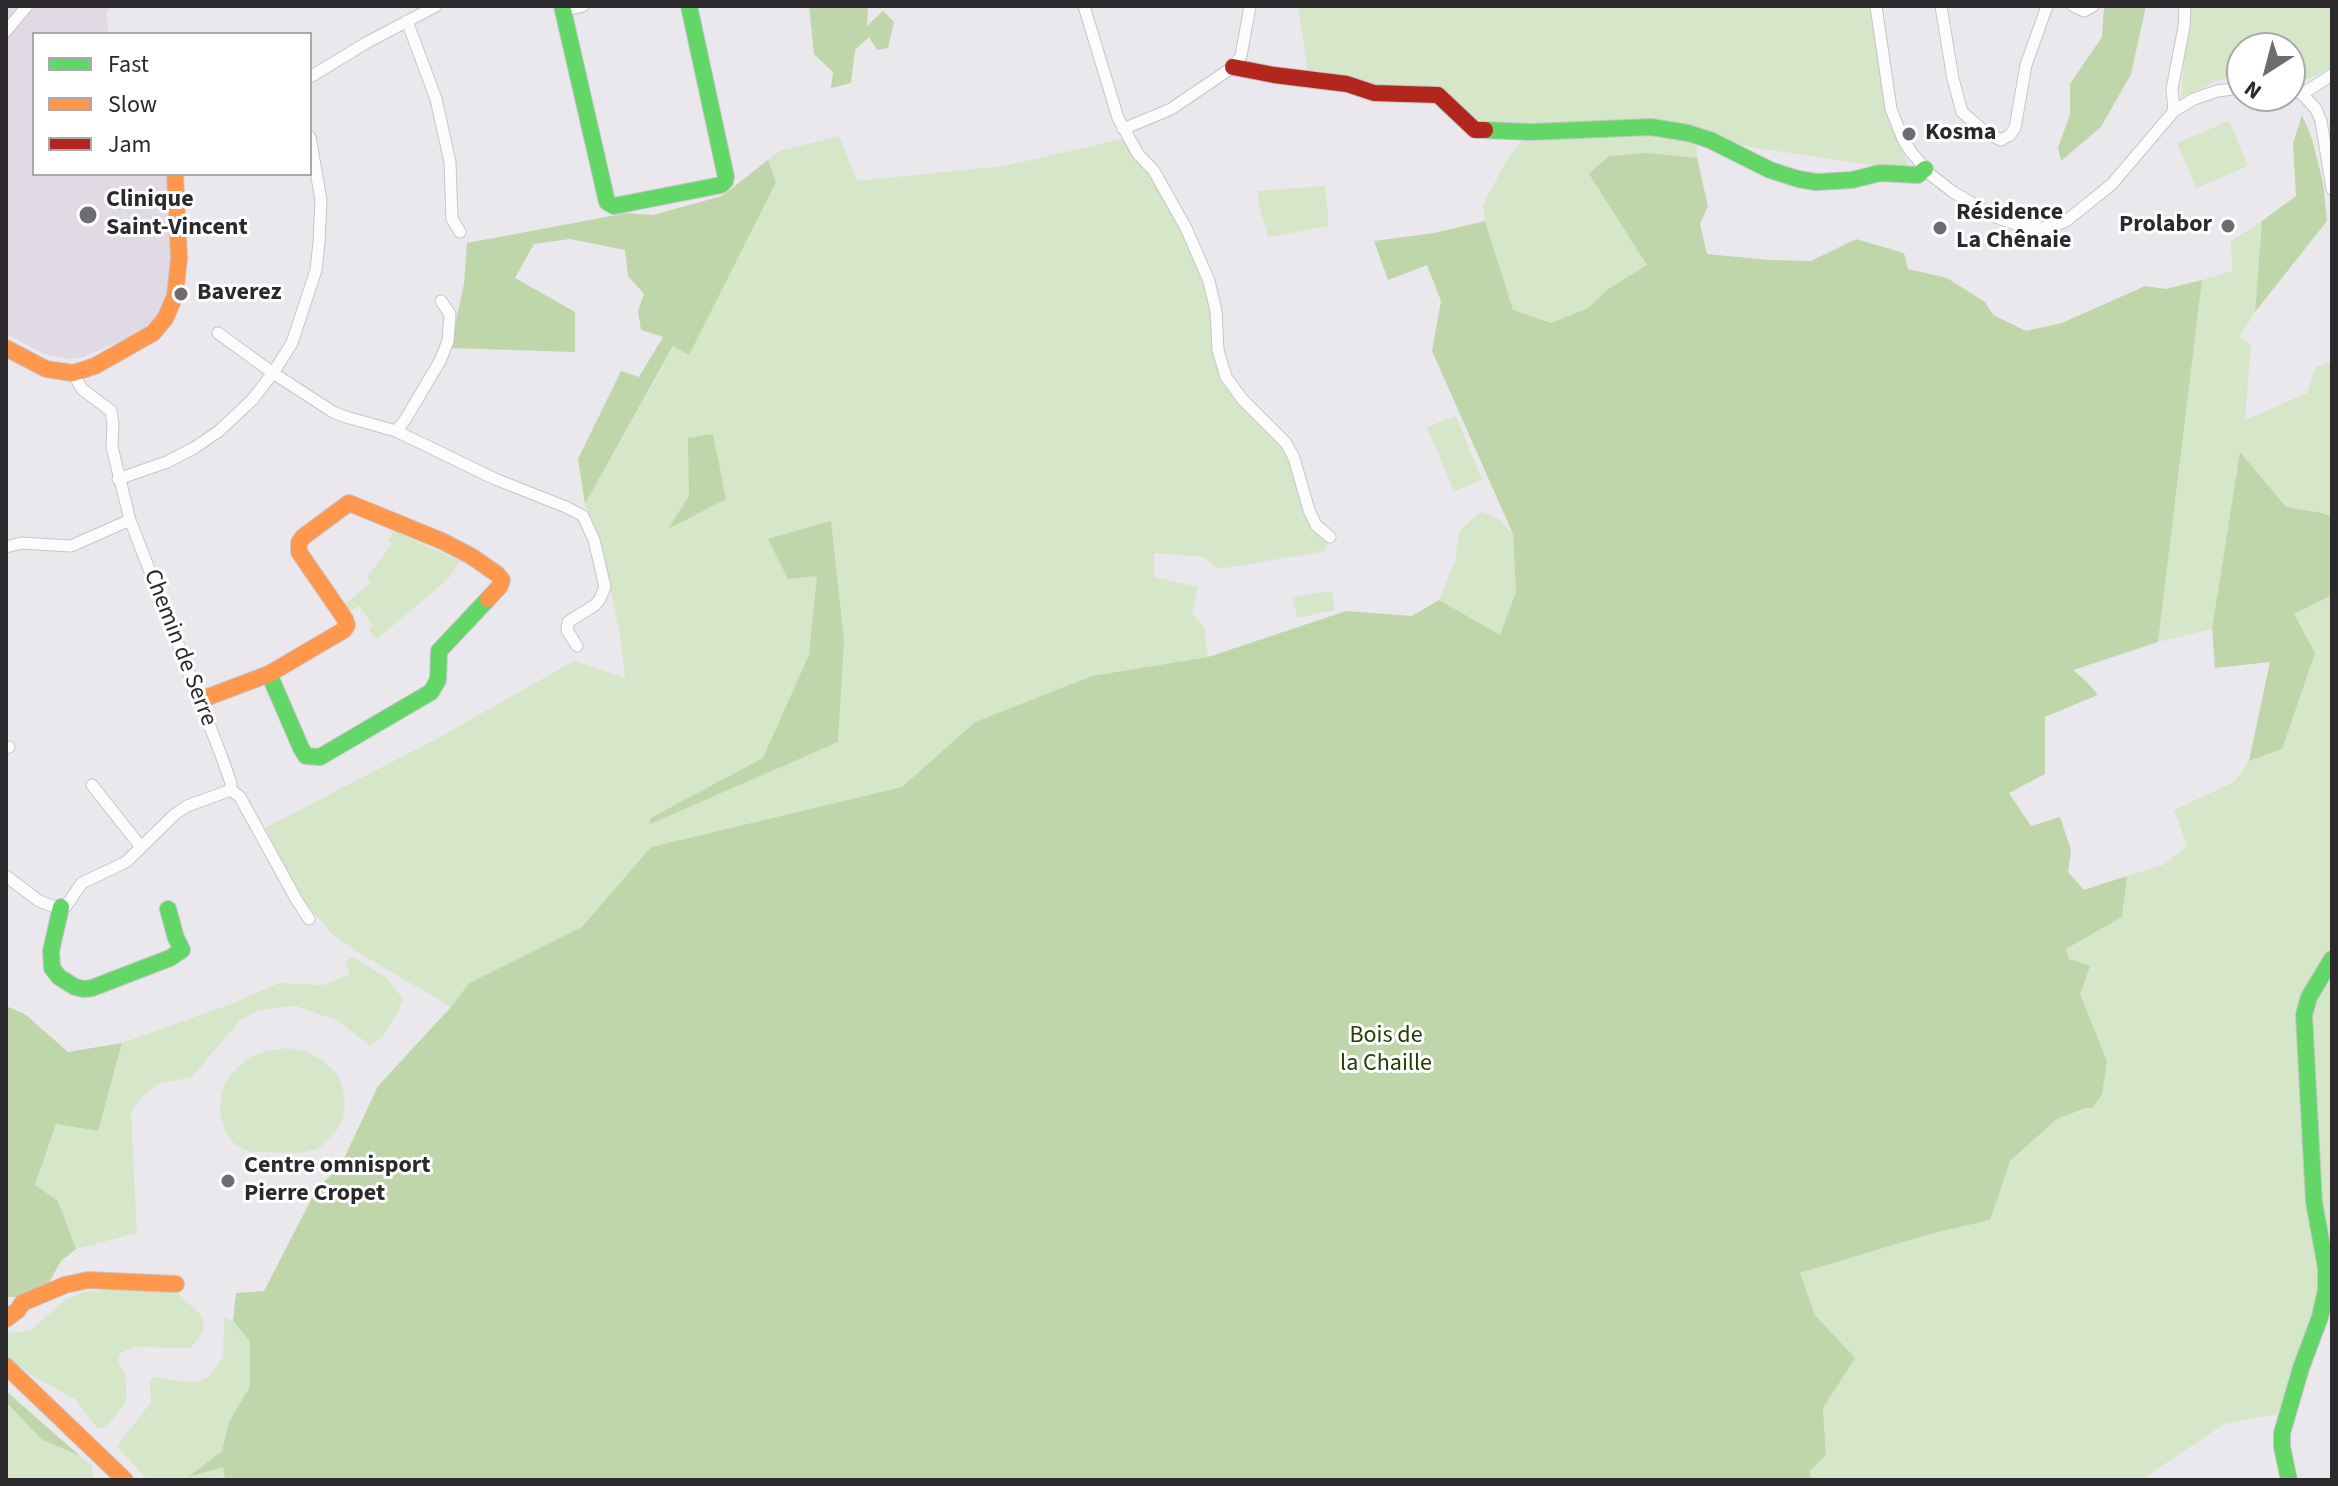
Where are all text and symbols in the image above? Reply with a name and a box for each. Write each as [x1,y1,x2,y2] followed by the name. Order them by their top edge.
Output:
[32,32,312,176] legend
[2226,32,2306,112] north arrow
[108,47,149,82] text: Fast
[2238,73,2268,107] text: N
[108,87,157,122] text: Slow
[1925,120,1996,148] place label: Kosma
[1900,125,1918,143] marker: Kosma
[108,127,152,162] text: Jam
[106,187,248,243] place label: Clinique Saint-Vincent
[1956,200,2071,256] place label: Résidence La Chênaie
[77,204,99,226] marker: Clinique Saint-Vincent
[2119,212,2212,240] place label: Prolabor
[2219,217,2237,235] marker: Prolabor
[1931,219,1949,237] marker: Résidence La Chênaie
[197,280,282,308] place label: Baverez
[172,285,190,303] marker: Baverez
[136,566,222,730] street label: Chemin de Serre
[1340,1023,1432,1079] park label: Bois de la Chaille
[244,1153,431,1209] place label: Centre omnisport Pierre Cropet
[219,1172,237,1190] marker: Centre omnisport Pierre Cropet

